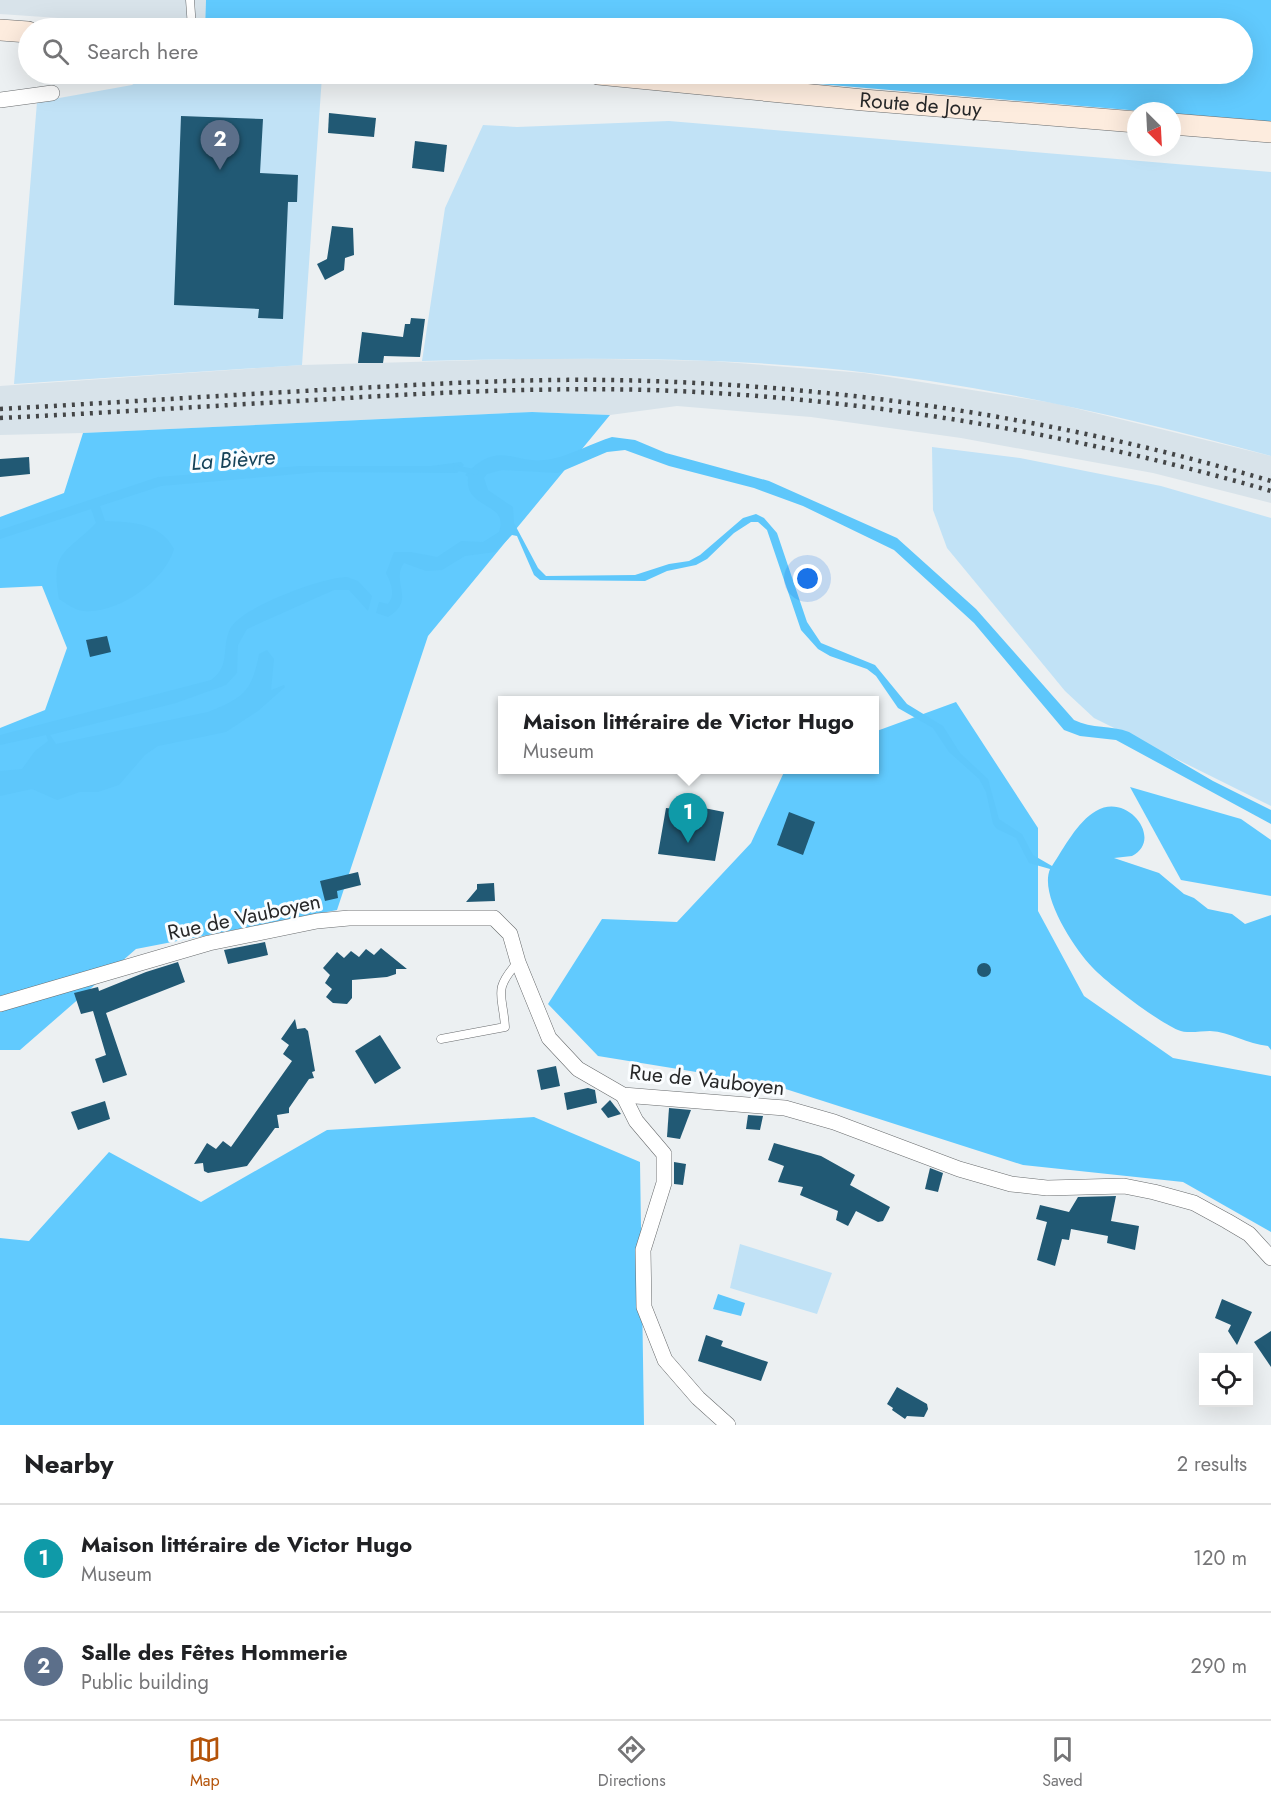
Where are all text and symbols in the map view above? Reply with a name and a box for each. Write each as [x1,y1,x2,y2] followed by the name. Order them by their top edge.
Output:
[18,18,1253,84] search box
[39,35,72,68] icon: search
[87,35,198,67] text: Search here
[858,85,983,125] street label: Route de Jouy
[1127,102,1181,156] north arrow
[200,120,240,170] pin: 2
[190,440,276,478] water label: La Bièvre
[793,564,822,593] your location
[498,696,879,774] popup
[523,705,854,737] text: Maison littéraire de Victor Hugo
[523,737,594,766] text: Museum
[668,794,708,843] pin: 1
[165,886,323,948] street label: Rue de Vauboyen
[628,1057,786,1103] street label: Rue de Vauboyen
[1199,1353,1253,1407] map controls
[1199,1353,1253,1407] button: locate
[24,1445,113,1483] text: Nearby
[1177,1450,1247,1479] text: 2 results
[81,1528,412,1560] text: Maison littéraire de Victor Hugo
[38,1544,49,1573] text: 1
[1193,1544,1247,1573] text: 120 m
[81,1560,152,1589] text: Museum
[81,1636,348,1668] text: Salle des Fêtes Hommerie
[37,1652,50,1681] text: 2
[1191,1652,1247,1681] text: 290 m
[81,1668,209,1697] text: Public building
[188,1733,221,1792] tab: Map
[598,1733,666,1792] tab: Directions
[1042,1733,1083,1792] tab: Saved

